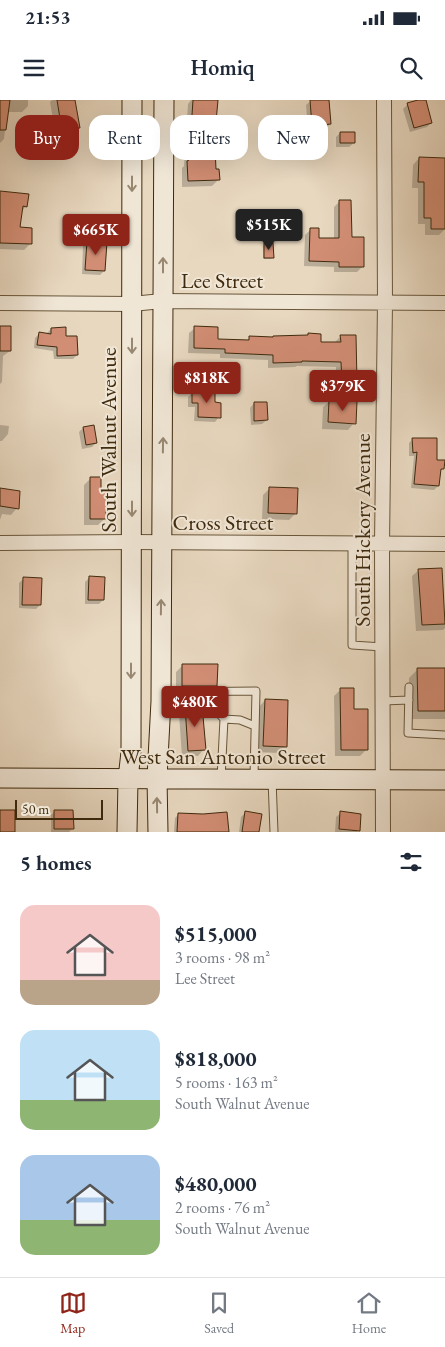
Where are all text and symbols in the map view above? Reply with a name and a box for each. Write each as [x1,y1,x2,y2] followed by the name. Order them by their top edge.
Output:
[25,5,71,30] text: 21:53
[190,53,255,82] text: Homiq
[20,54,48,82] icon: menu
[397,54,425,82] icon: search
[15,115,79,160] chip: Buy
[89,115,160,160] chip: Rent
[170,115,248,160] chip: Filters
[258,115,328,160] chip: New
[127,175,137,191] one-way arrow
[234,208,304,251] pin: $515K
[61,214,131,256] pin: $665K
[247,214,291,235] text: $515K
[74,219,118,240] text: $665K
[158,257,168,274] one-way arrow
[181,266,263,295] street label: Lee Street
[127,338,137,354] one-way arrow
[94,347,123,533] street label: South Walnut Avenue
[172,362,242,404] pin: $818K
[185,367,229,388] text: $818K
[308,370,378,412] pin: $379K
[321,375,365,396] text: $379K
[348,433,377,627] street label: South Hickory Avenue
[158,437,168,454] one-way arrow
[127,500,137,516] one-way arrow
[173,508,273,537] street label: Cross Street
[156,600,166,616] one-way arrow
[126,662,136,679] one-way arrow
[160,686,230,728] pin: $480K
[173,691,217,712] text: $480K
[120,742,326,771] street label: West San Antonio Street
[15,797,102,820] scale bar
[152,797,162,814] one-way arrow
[22,800,49,818] text: 50 m
[397,848,425,876] icon: filters
[20,849,92,876] text: 5 homes
[175,920,257,947] text: $515,000
[60,925,120,985] icon: home
[175,947,270,968] text: 3 rooms · 98 m²
[175,968,235,989] text: Lee Street
[175,1045,257,1072] text: $818,000
[60,1050,120,1110] icon: home
[175,1072,278,1093] text: 5 rooms · 163 m²
[175,1093,310,1114] text: South Walnut Avenue
[175,1170,257,1197] text: $480,000
[60,1175,120,1235] icon: home
[175,1197,270,1218] text: 2 rooms · 76 m²
[175,1218,310,1239] text: South Walnut Avenue
[59,1289,87,1337] tab: Map
[204,1289,234,1337] tab: Saved
[352,1289,386,1337] tab: Home

